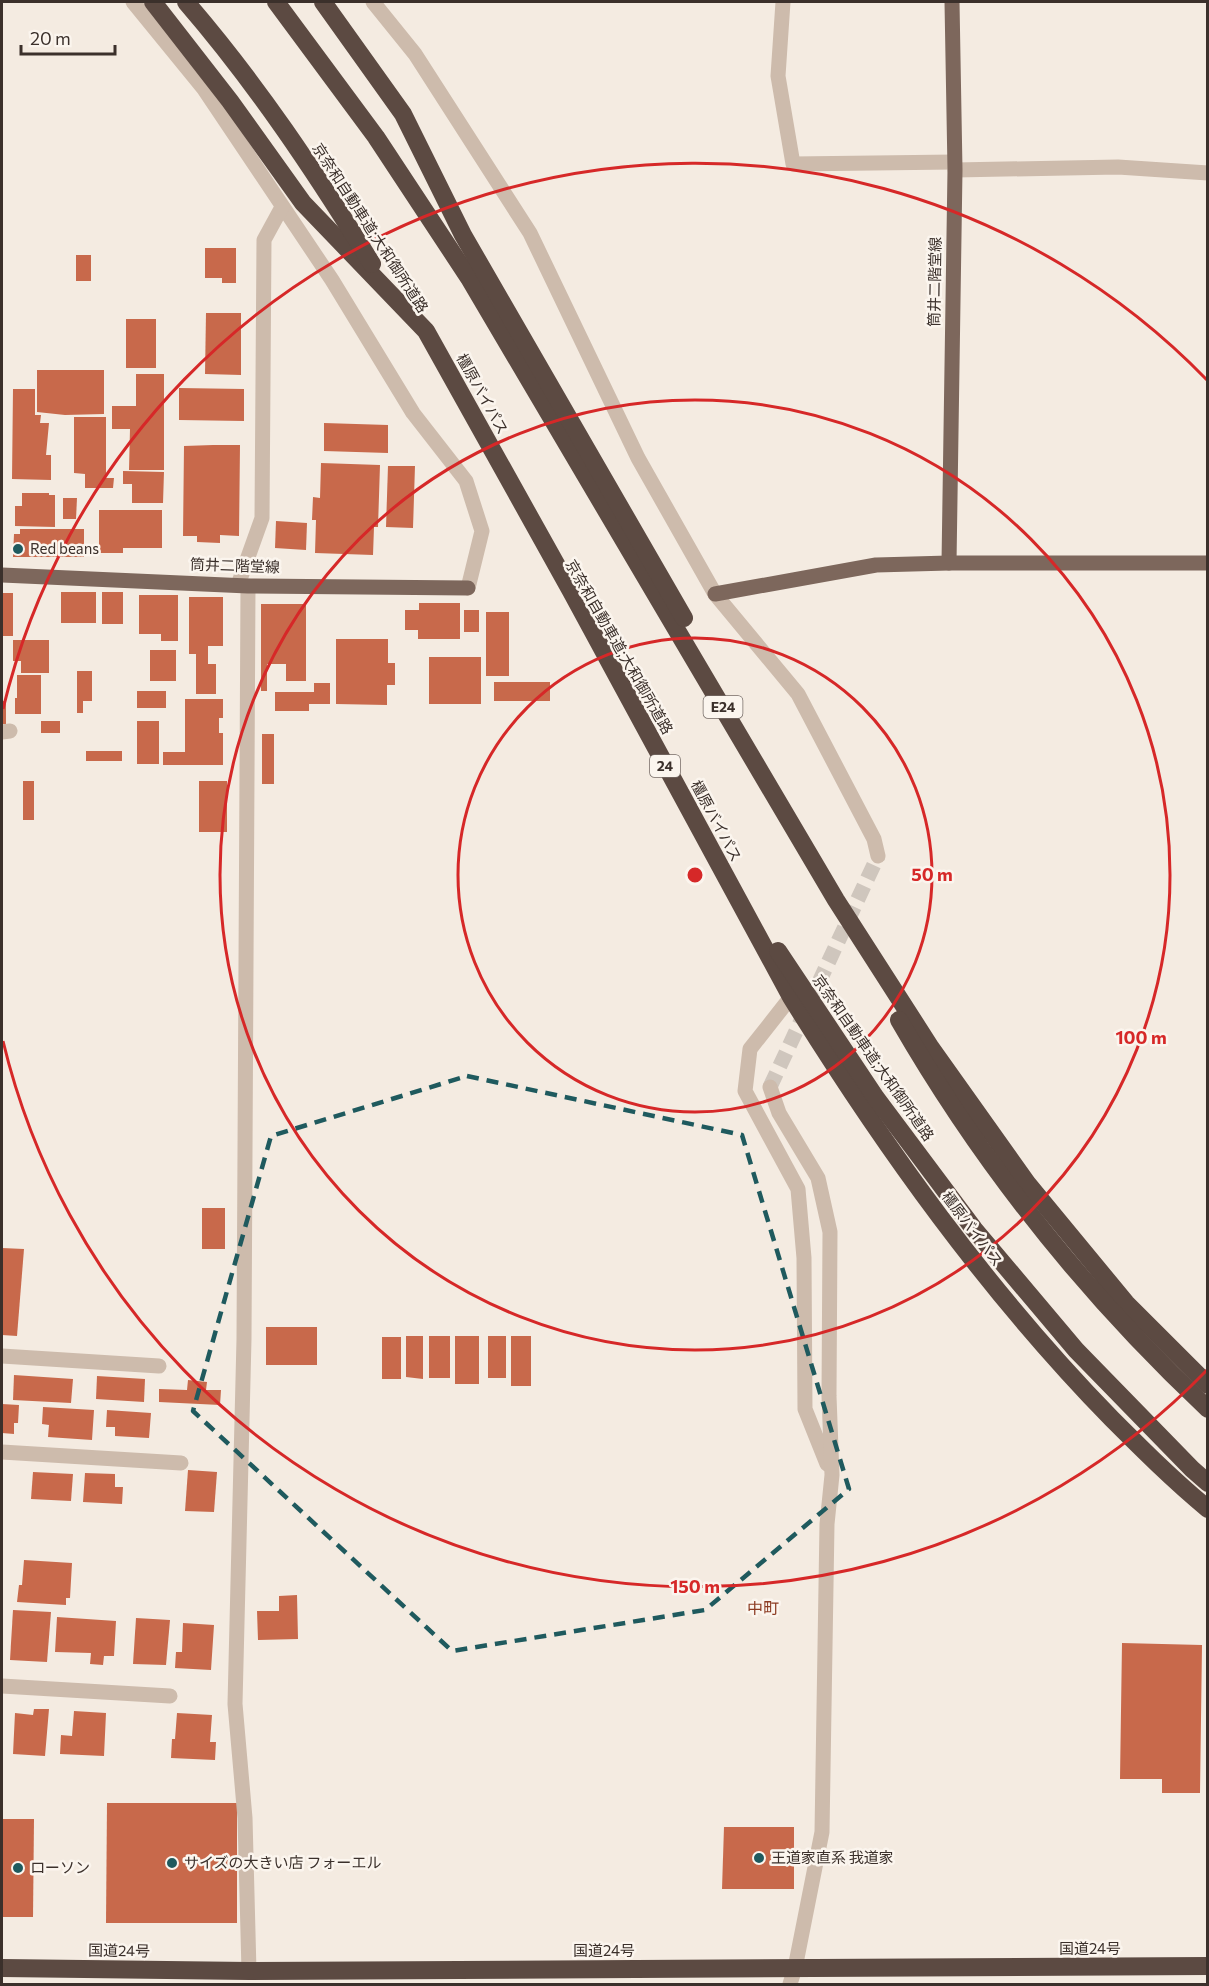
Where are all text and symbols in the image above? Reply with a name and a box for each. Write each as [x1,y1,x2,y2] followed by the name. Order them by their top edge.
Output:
[21,18,116,56] scale bar
[30,27,71,49] text: 20 m
[309,139,432,316] street label: 京奈和自動車道;大和御所道路
[924,237,944,327] street label: 筒井二階堂線
[453,350,512,437] street label: 橿原バイパス
[30,539,99,557] place label: Red beans
[11,542,25,556] marker: Red beans
[190,554,280,576] street label: 筒井二階堂線
[562,556,677,737] street label: 京奈和自動車道;大和御所道路
[704,696,742,718] road number: E24
[650,755,680,777] road number: 24
[688,777,746,864] street label: 橿原バイパス
[911,863,953,885] text: 50 m
[685,865,705,885] centre of rings
[810,971,938,1144] street label: 京奈和自動車道;大和御所道路
[1115,1026,1167,1048] text: 100 m
[939,1187,1007,1270] street label: 橿原バイパス
[670,1575,720,1597] text: 150 m
[747,1598,779,1617] district label: 中町
[771,1848,894,1866] place label: 王道家直系 我道家
[752,1851,766,1865] marker: 王道家直系 我道家
[184,1853,381,1871] place label: サイズの大きい店 フォーエル
[165,1856,179,1870] marker: サイズの大きい店 フォーエル
[30,1858,90,1876] place label: ローソン
[11,1861,25,1875] marker: ローソン
[1059,1939,1121,1957] street label: 国道24号
[88,1940,150,1960] street label: 国道24号
[573,1941,635,1959] street label: 国道24号

